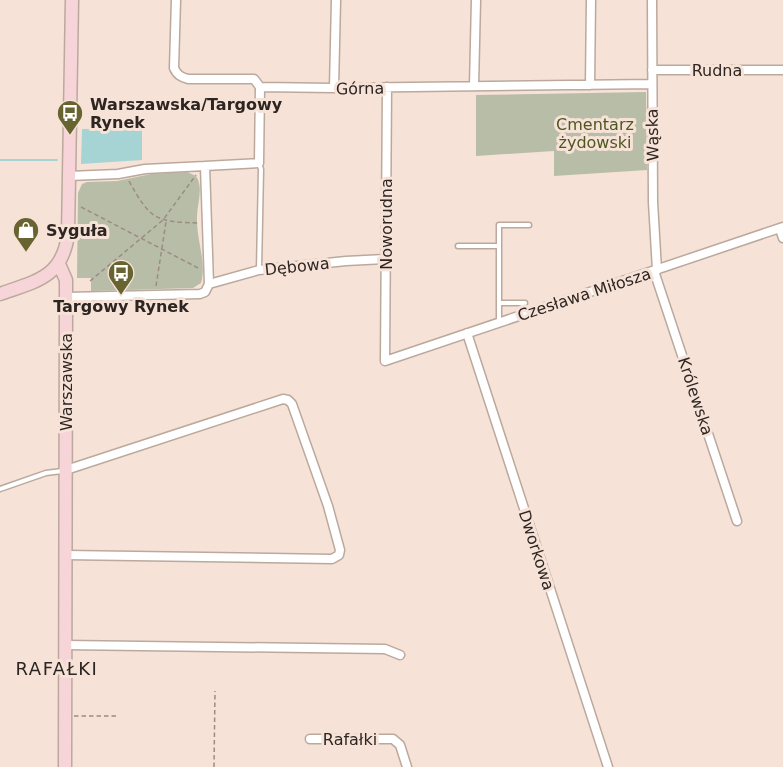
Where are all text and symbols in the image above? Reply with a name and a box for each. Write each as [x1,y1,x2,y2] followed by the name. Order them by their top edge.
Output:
[692,61,742,80] street label: Rudna
[336,79,384,98] street label: Górna
[90,95,283,132] place label: Warszawska/Targowy Rynek
[55,98,85,136] bus stop icon: Warszawska/Targowy Rynek
[643,108,662,162] street label: Wąska
[556,115,634,152] park label: Cmentarz żydowski
[377,178,396,270] street label: Noworudna
[11,215,41,253] shop icon: Syguła
[46,221,108,240] place label: Syguła
[264,254,330,279] street label: Dębowa
[106,258,136,296] bus stop icon: Targowy Rynek
[515,264,653,325] street label: Czesława Miłosza
[53,297,189,316] place label: Targowy Rynek
[57,333,76,431] street label: Warszawska
[674,355,717,438] street label: Królewska
[515,508,558,593] street label: Dworkowa
[16,658,98,679] district label: RAFAŁKI
[323,730,377,749] street label: Rafałki

